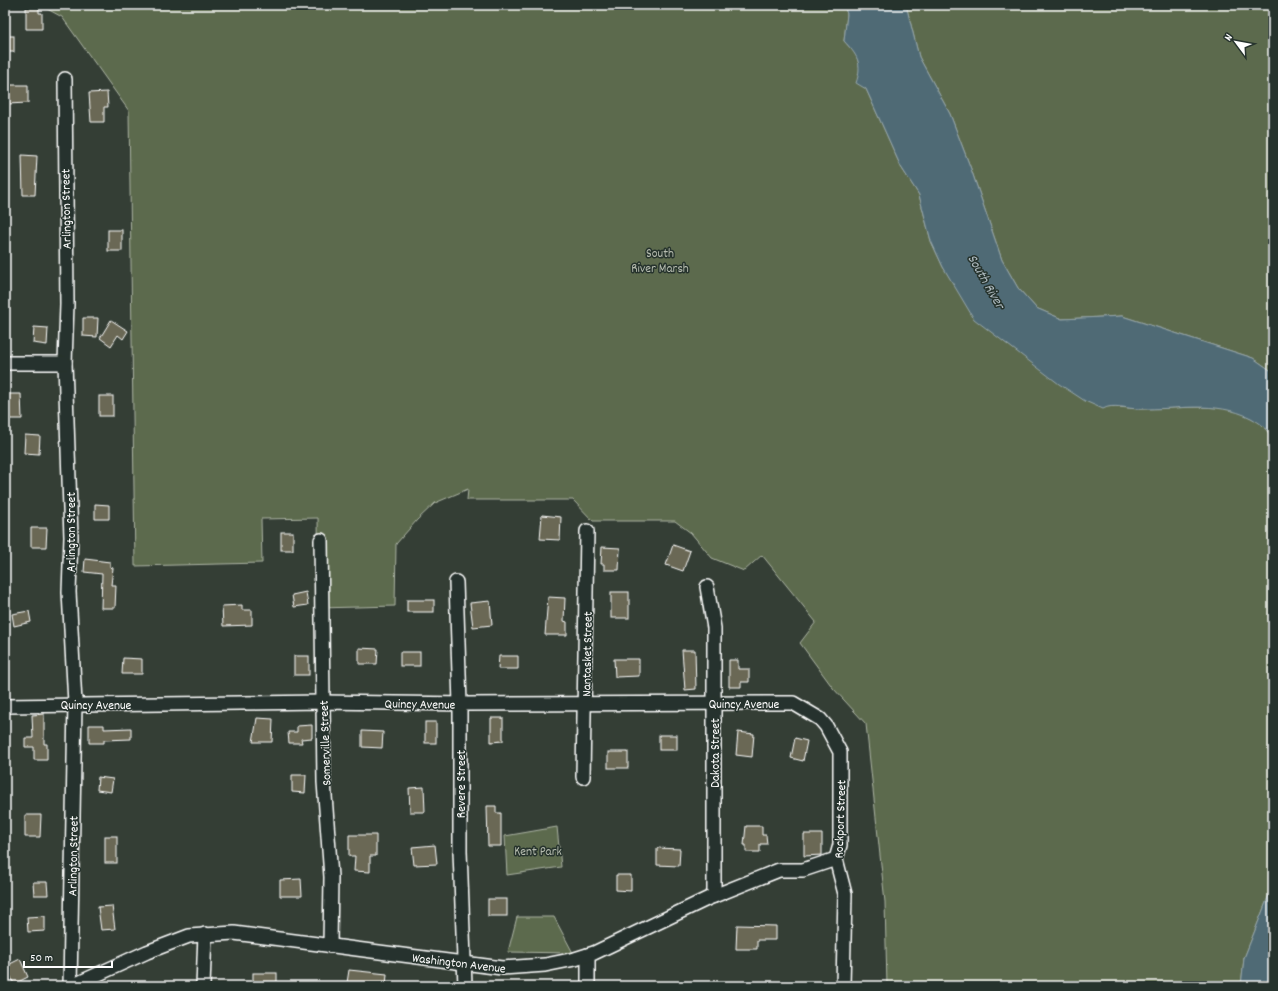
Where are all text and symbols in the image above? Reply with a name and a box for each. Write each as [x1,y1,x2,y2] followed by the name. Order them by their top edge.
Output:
[1216,22,1256,62] north arrow
[1221,31,1238,44] text: N
[57,168,78,249] street label: Arlington Street
[631,245,689,279] park label: South River Marsh
[962,251,1010,314] water label: South River
[63,492,82,572] street label: Arlington Street
[578,611,599,697] street label: Nantasket Street
[384,695,456,716] street label: Quincy Avenue
[709,696,780,715] street label: Quincy Avenue
[61,697,132,716] street label: Quincy Avenue
[316,700,337,786] street label: Somerville Street
[707,718,726,788] street label: Dakota Street
[453,750,472,818] street label: Revere Street
[831,779,852,859] street label: Rockport Street
[64,816,85,896] street label: Arlington Street
[514,843,562,862] park label: Kent Park
[24,943,112,969] scale bar
[411,949,507,980] street label: Washington Avenue
[30,950,53,967] text: 50 m

